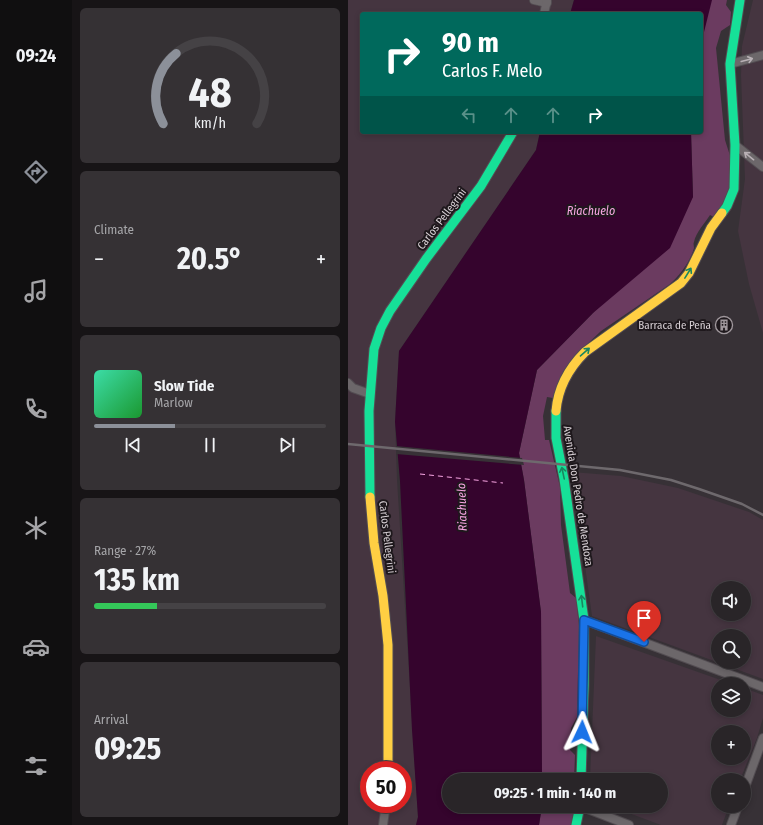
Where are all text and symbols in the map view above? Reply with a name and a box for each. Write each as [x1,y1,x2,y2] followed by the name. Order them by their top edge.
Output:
[442,26,499,59] text: 90 m
[376,28,428,80] icon: right
[16,45,56,67] text: 09:24
[740,56,753,63] one-way arrow
[442,60,542,82] text: Carlos F. Melo
[188,68,232,118] text: 48
[458,104,480,126] icon: left
[500,104,522,126] icon: ahead
[542,104,564,126] icon: ahead
[584,104,606,126] icon: right
[194,114,226,131] text: km/h
[744,151,755,160] one-way arrow
[22,158,50,186] icon: directions
[415,186,469,252] street label: Carlos Pellegrini
[567,204,615,218] water label: Riachuelo
[94,222,134,237] text: Climate
[177,241,243,277] text: 20.5°
[94,246,104,273] text: −
[316,246,326,273] text: +
[684,267,692,279] one-way arrow
[22,277,50,305] icon: music
[714,315,734,335] building icon: Barraca de Peña
[638,319,711,332] place label: Barraca de Peña
[580,348,591,357] one-way arrow
[154,377,214,395] text: Slow Tide
[22,395,50,423] icon: phone
[154,395,193,410] text: Marlow
[560,425,596,567] street label: Avenida Don Pedro de Mendoza
[122,434,144,456] icon: previous
[199,434,221,456] icon: pause
[276,434,298,456] icon: next
[559,466,567,479] one-way arrow
[454,483,470,531] water label: Riachuelo
[376,500,398,574] street label: Carlos Pellegrini
[22,514,50,542] icon: climate
[94,543,156,558] text: Range · 27%
[94,562,180,598] text: 135 km
[711,581,751,813] map controls
[711,581,751,621] button: sound
[578,595,586,608] one-way arrow
[627,601,661,642] pin
[633,607,655,629] icon: arrive
[711,629,751,669] button: search
[22,633,50,661] icon: car
[711,677,751,717] button: layers
[561,711,603,753] position arrow
[94,712,128,727] text: Arrival
[711,725,751,765] button: +
[94,731,161,767] text: 09:25
[22,752,50,780] icon: filters
[360,761,412,813] speed limit sign: 50
[711,773,751,813] button: −
[494,784,616,802] text: 09:25 · 1 min · 140 m

